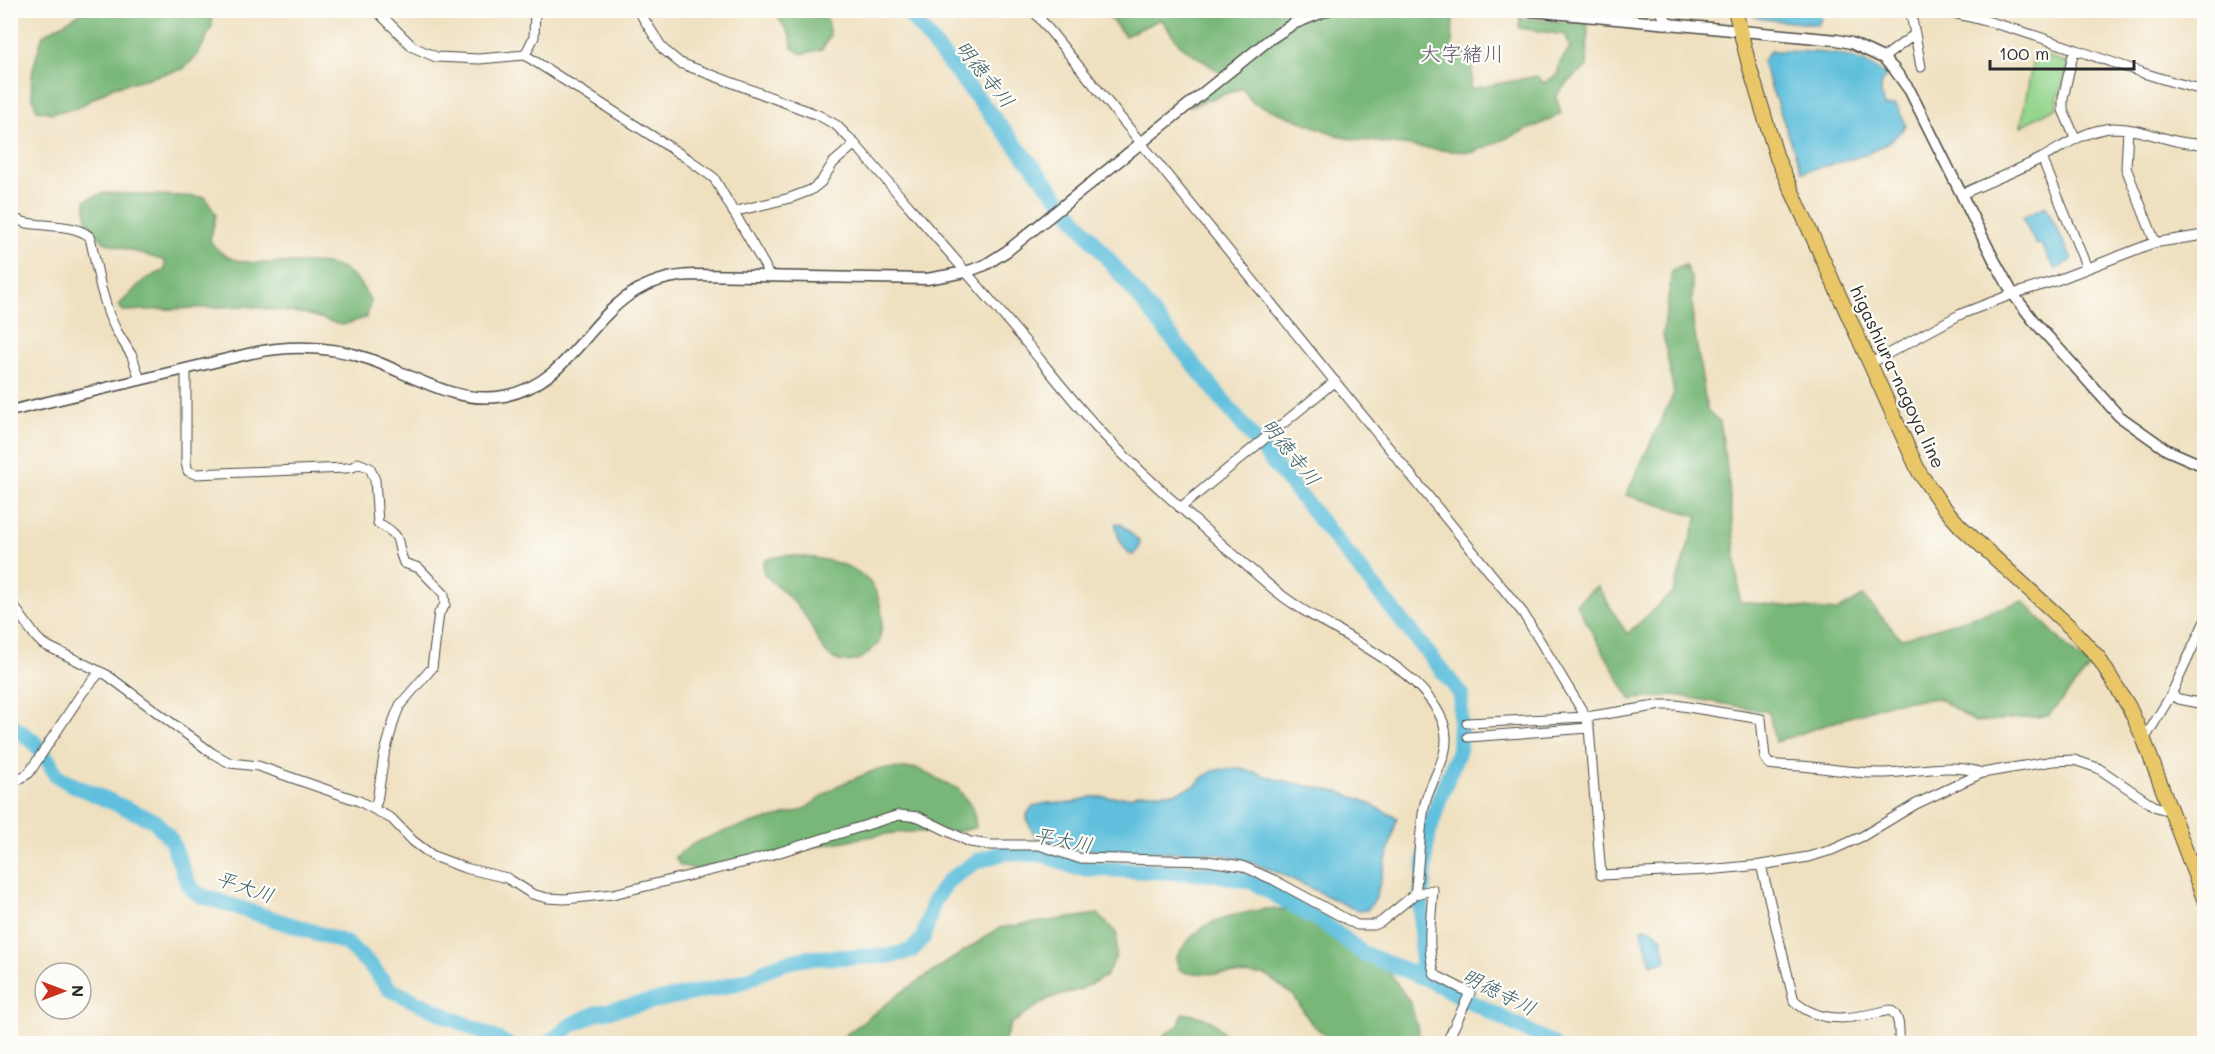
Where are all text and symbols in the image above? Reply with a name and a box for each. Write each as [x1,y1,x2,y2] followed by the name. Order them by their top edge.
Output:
[1990,33,2134,71] scale bar
[951,34,1021,113] water label: 明徳寺川
[1420,39,1504,66] district label: 大字緒川
[1999,41,2049,65] text: 100 m
[1845,281,1951,472] street label: higashiura-nagoya line
[1257,412,1327,491] water label: 明徳寺川
[1031,821,1095,858] water label: 平大川
[213,864,278,908] water label: 平大川
[33,961,93,1021] north arrow
[1458,961,1541,1021] water label: 明徳寺川
[68,985,89,997] text: N

